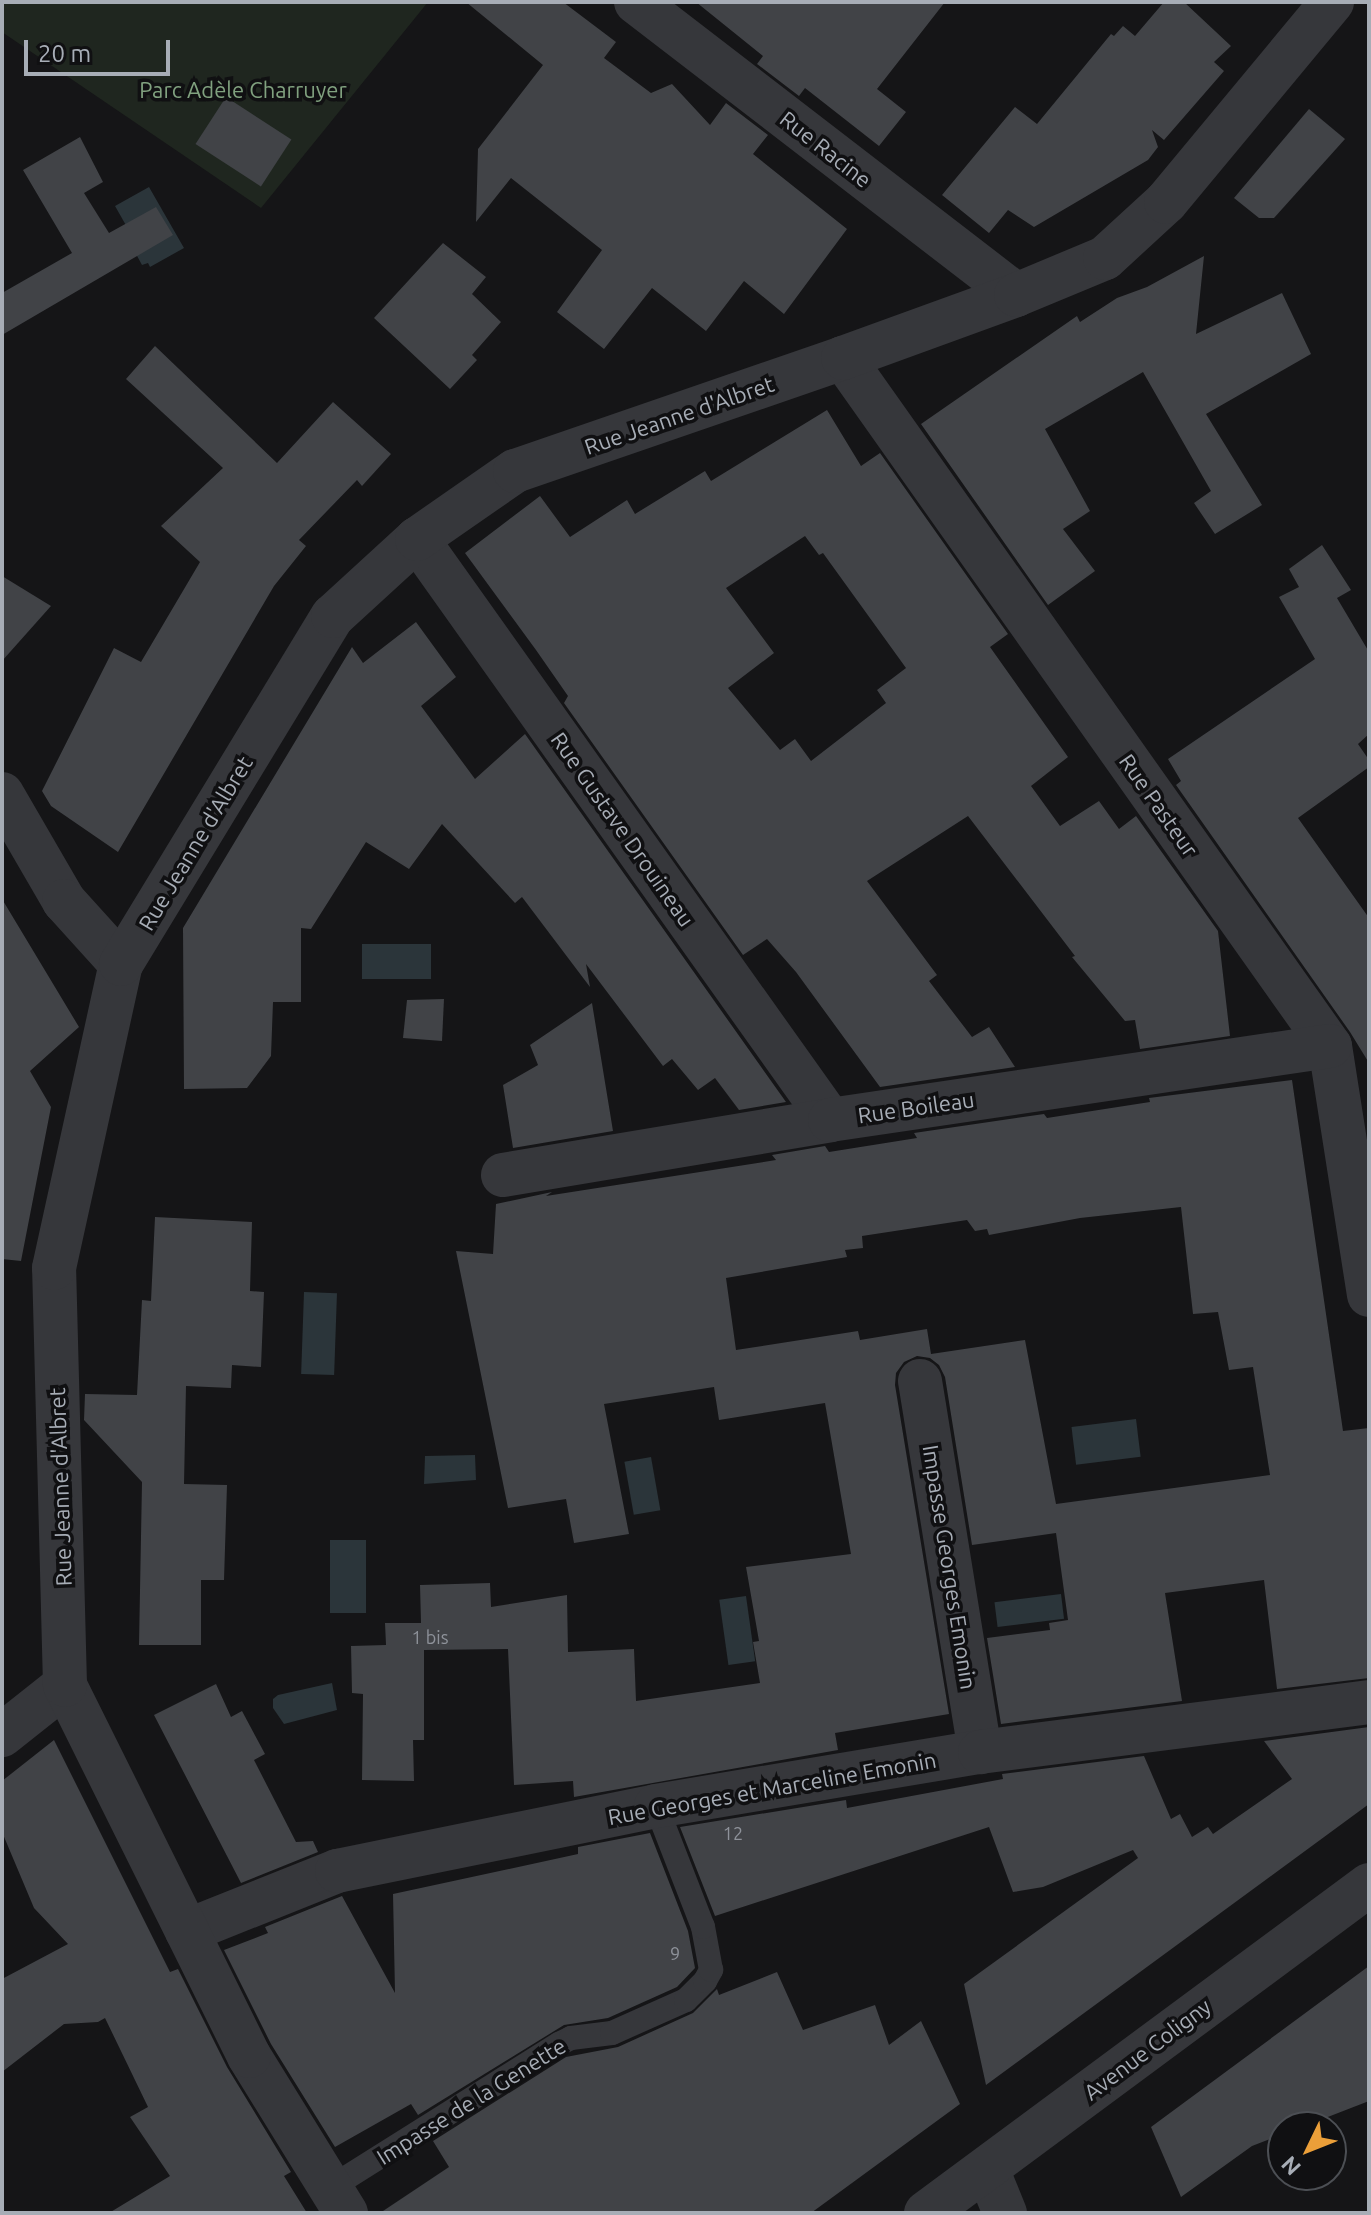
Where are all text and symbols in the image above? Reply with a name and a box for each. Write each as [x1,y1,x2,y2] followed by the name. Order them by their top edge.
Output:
[28,24,174,74] scale bar
[38,40,91,67] text: 20 m
[139,77,347,103] park label: Parc Adèle Charruyer
[775,105,877,193] street label: Rue Racine
[581,370,777,460] street label: Rue Jeanne d'Albret
[546,727,700,931] street label: Rue Gustave Drouineau
[1114,749,1204,861] street label: Rue Pasteur
[132,751,258,935] street label: Rue Jeanne d'Albret
[856,1086,976,1128] street label: Rue Boileau
[43,1387,77,1587] street label: Rue Jeanne d'Albret
[918,1443,982,1691] street label: Impasse Georges Emonin
[412,1626,448,1648] house number: 1 bis
[606,1746,938,1830] street label: Rue Georges et Marceline Emonin
[723,1822,743,1844] house number: 12
[670,1942,680,1964] house number: 9
[1078,1993,1216,2105] street label: Avenue Coligny
[372,2032,570,2170] street label: Impasse de la Genette
[1267,2111,1347,2191] north arrow
[1276,2152,1305,2181] text: N

